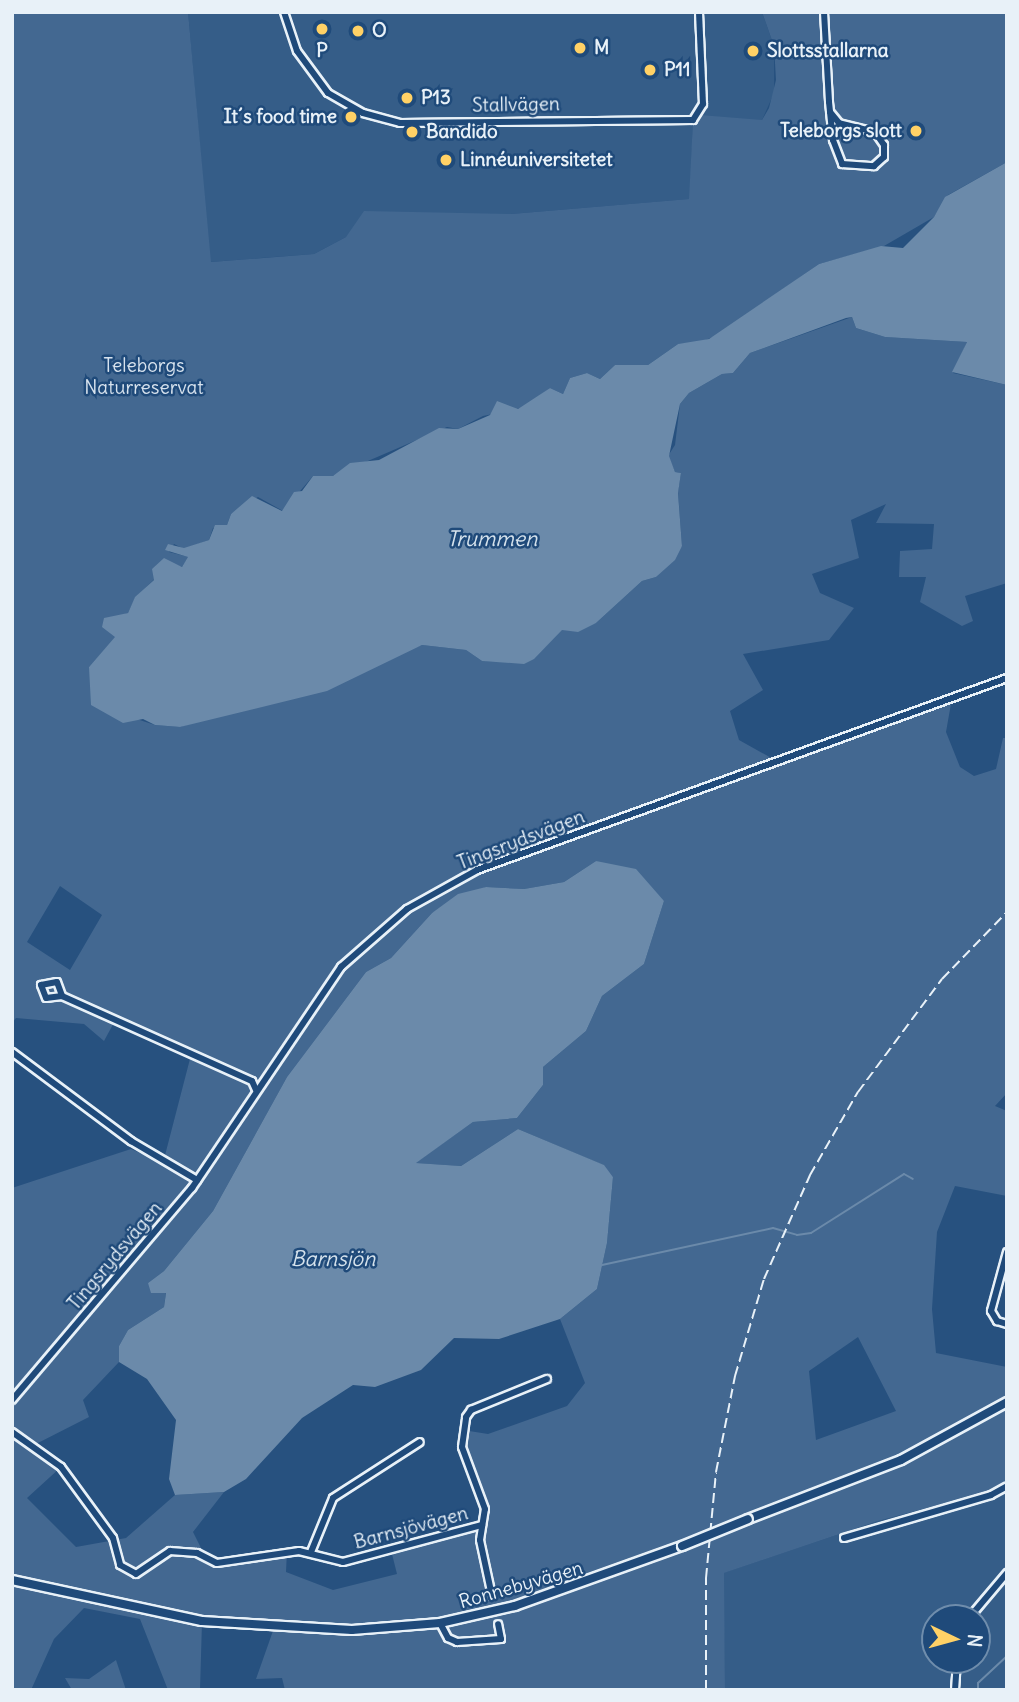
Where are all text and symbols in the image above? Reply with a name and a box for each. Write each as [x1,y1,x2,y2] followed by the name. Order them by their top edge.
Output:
[372,20,387,42] place label: O
[314,21,330,37] marker: P
[350,23,366,39] marker: O
[594,37,609,59] place label: M
[316,40,328,62] place label: P
[572,40,588,56] marker: M
[767,40,889,62] place label: Slottsstallarna
[745,43,761,59] marker: Slottsstallarna
[664,59,691,81] place label: P11
[642,62,658,78] marker: P11
[421,87,451,109] place label: P13
[399,90,415,106] marker: P13
[472,93,560,117] street label: Stallvägen
[224,106,337,128] place label: It´s food time
[343,109,359,125] marker: It´s food time
[780,120,902,142] place label: Teleborgs slott
[426,121,498,143] place label: Bandido
[908,123,924,139] marker: Teleborgs slott
[404,124,420,140] marker: Bandido
[460,149,613,171] place label: Linnéuniversitetet
[438,152,454,168] marker: Linnéuniversitetet
[84,355,204,399] park label: Teleborgs Naturreservat
[447,526,537,552] water label: Trummen
[454,805,588,875] street label: Tingsrydsvägen
[63,1197,167,1315] street label: Tingsrydsvägen
[291,1246,375,1272] water label: Barnsjön
[351,1502,471,1554] street label: Barnsjövägen
[456,1556,586,1614] street label: Ronnebyvägen
[921,1604,991,1674] north arrow
[962,1633,987,1648] text: N

